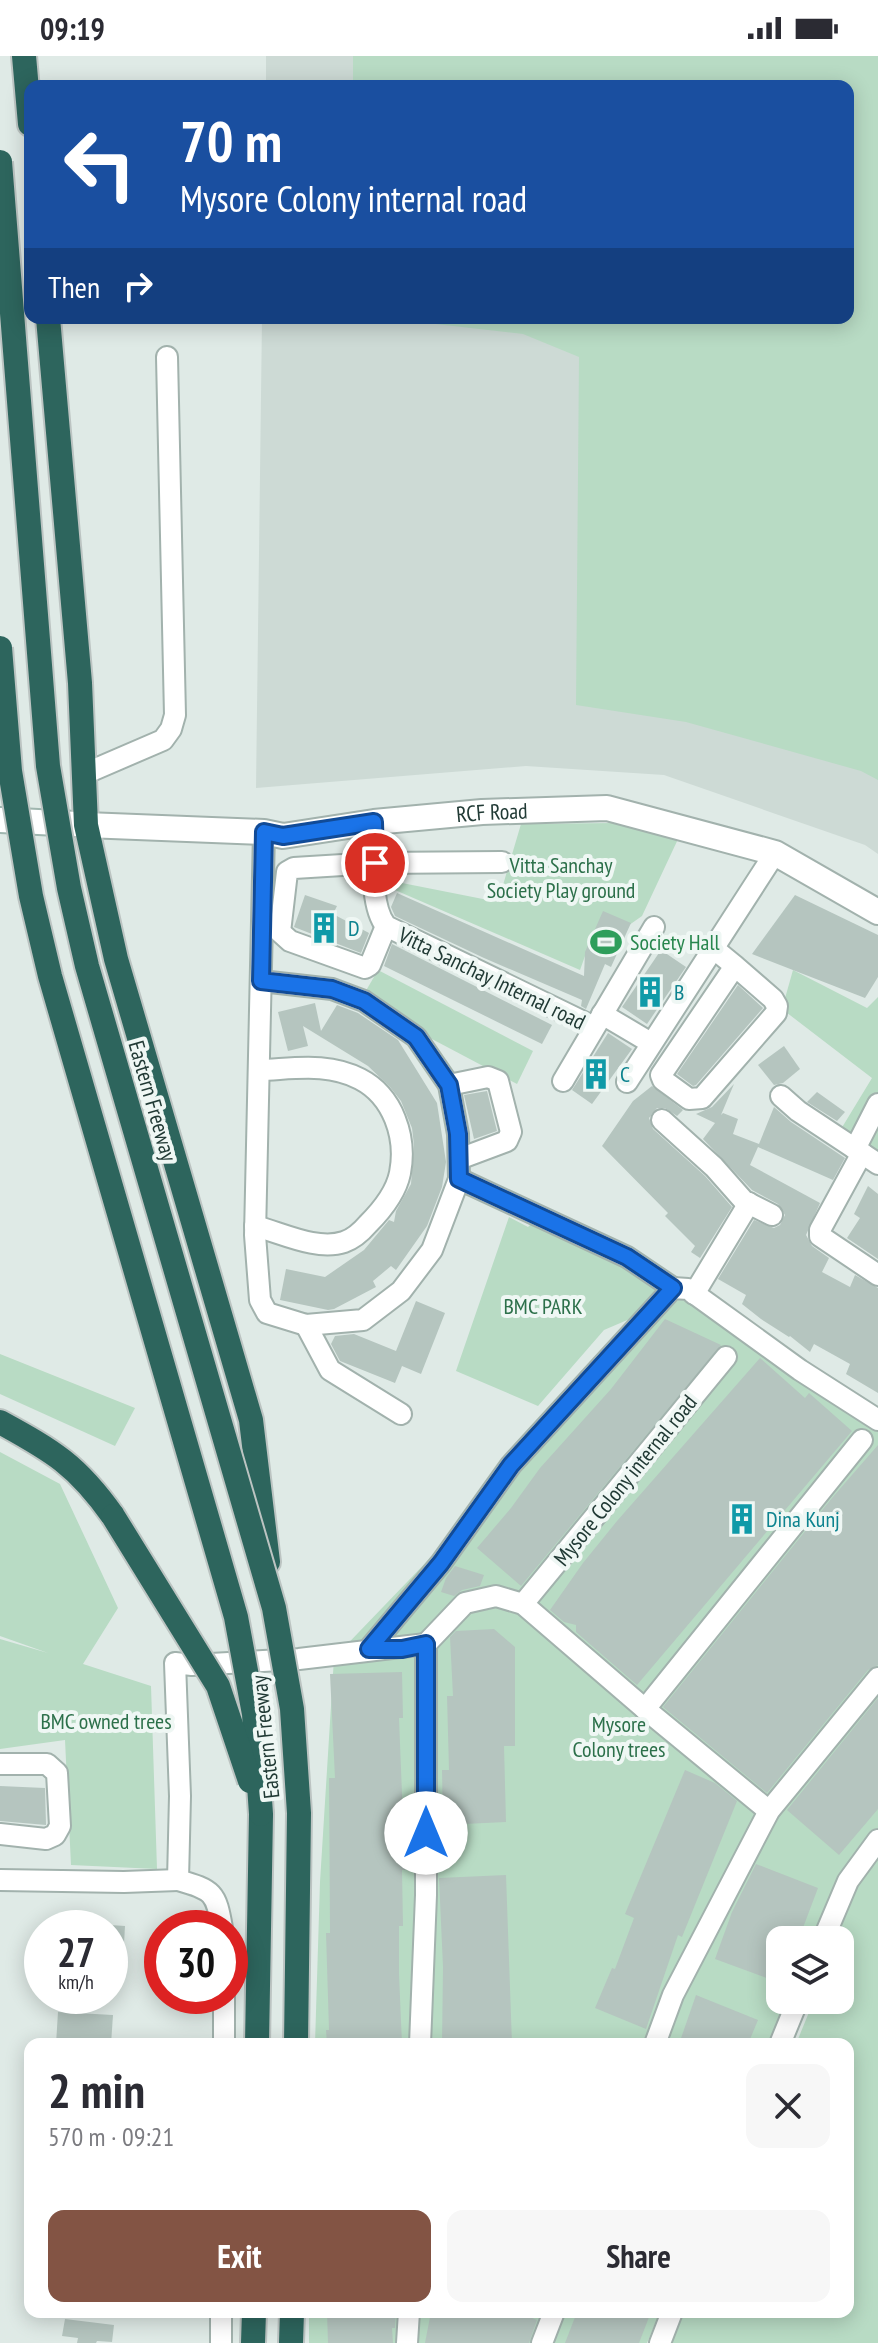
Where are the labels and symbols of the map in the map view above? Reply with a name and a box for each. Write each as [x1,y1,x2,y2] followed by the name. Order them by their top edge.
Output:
[455,797,528,828] street label: RCF Road
[341,829,409,897] pin
[487,851,635,904] park label: Vitta Sanchay Society Play ground
[307,911,341,945] building icon: D
[348,914,360,942] place label: D
[393,920,590,1035] street label: Vitta Sanchay Internal road
[589,925,623,959] sports icon: Society Hall
[630,928,721,956] place label: Society Hall
[633,975,667,1009] building icon: B
[674,978,684,1006] place label: B
[122,1038,184,1165] street label: Eastern Freeway
[579,1057,613,1091] building icon: C
[620,1060,630,1088] place label: C
[504,1292,583,1320] park label: BMC PARK
[547,1389,703,1571] street label: Mysore Colony internal road
[725,1502,759,1536] building icon: Dina Kunj
[766,1505,840,1533] place label: Dina Kunj
[245,1673,285,1800] street label: Eastern Freeway
[40,1707,172,1735] park label: BMC owned trees
[572,1710,666,1763] park label: Mysore Colony trees
[384,1791,468,1875] position arrow
[144,1910,248,2014] speed limit sign: 30

